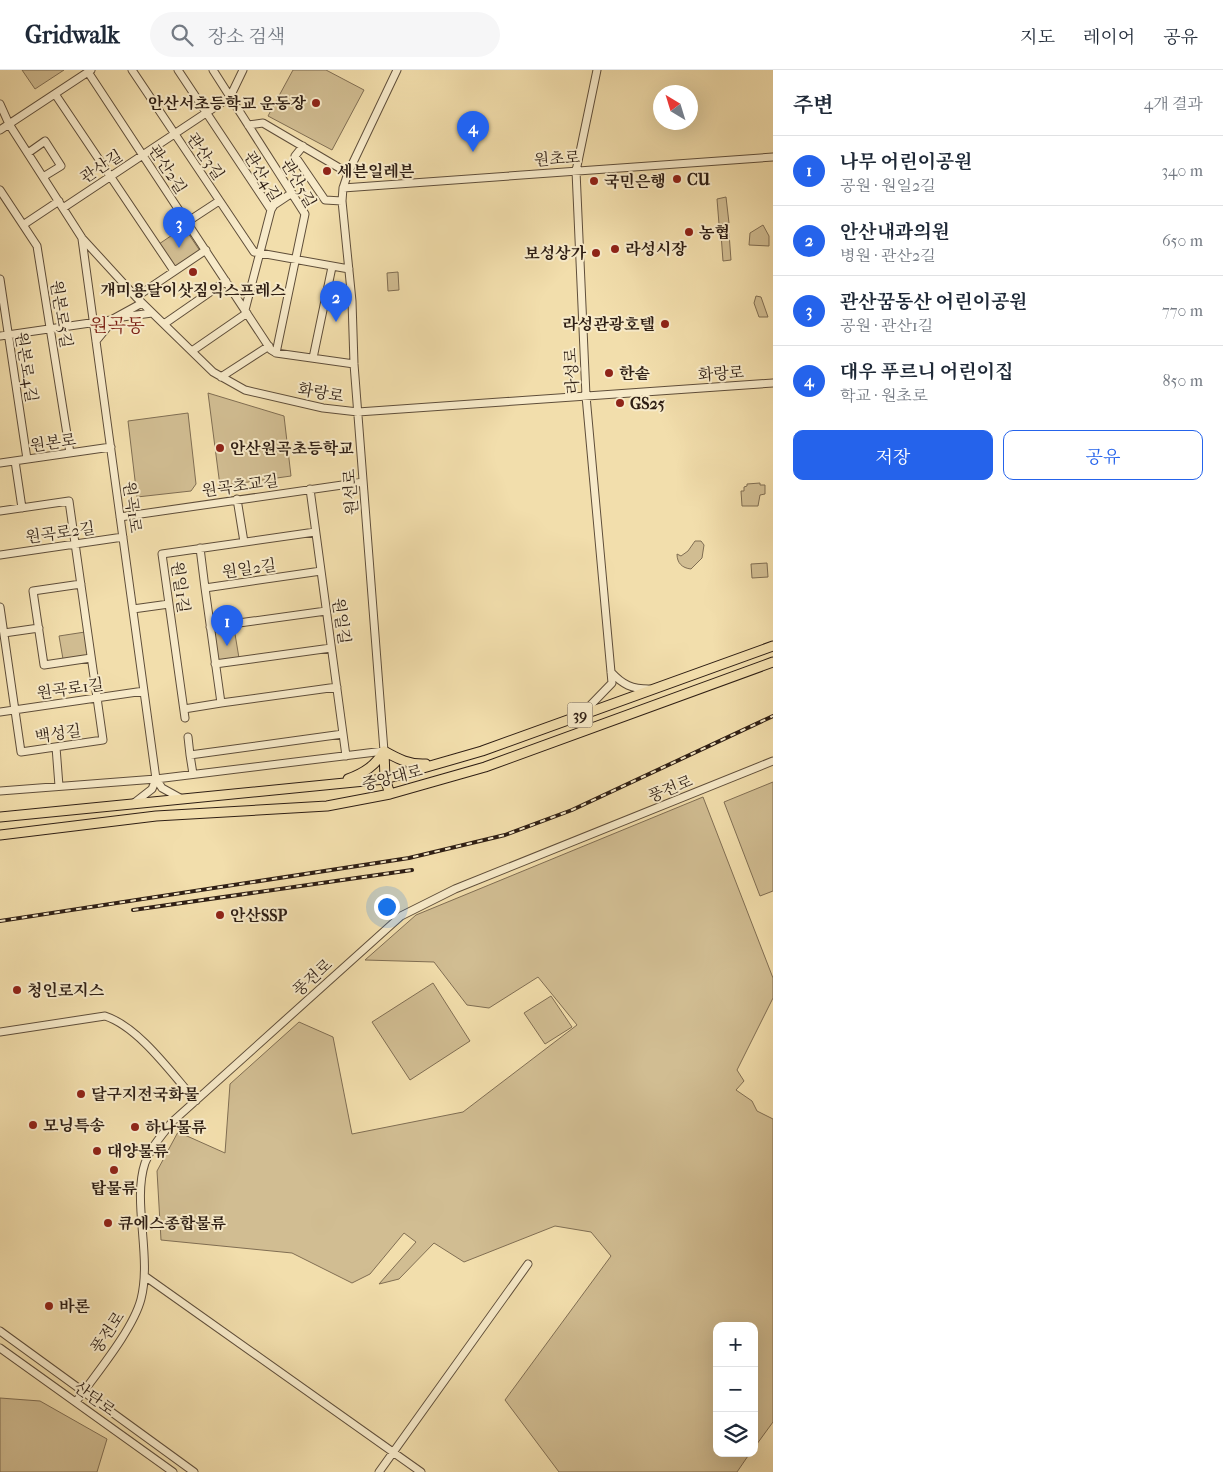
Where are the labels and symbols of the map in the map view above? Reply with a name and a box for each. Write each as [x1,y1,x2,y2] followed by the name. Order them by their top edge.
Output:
[653,85,698,130] north arrow
[148,94,307,113] place label: 안산서초등학교 운동장
[310,97,322,109] marker: 안산서초등학교 운동장
[457,111,489,152] pin: 4
[183,129,228,184] street label: 관산3길
[145,141,190,197] street label: 관산2길
[77,146,126,187] street label: 관산길
[240,147,285,205] street label: 관산4길
[533,147,581,170] street label: 원초로
[277,155,320,211] street label: 관산5길
[337,162,415,181] place label: 세븐일레븐
[321,165,333,177] marker: 세븐일레븐
[687,170,711,189] place label: CU
[604,172,666,191] place label: 국민은행
[671,173,683,185] marker: CU
[588,175,600,187] marker: 국민은행
[163,207,195,248] pin: 3
[699,223,730,242] place label: 농협
[683,226,695,238] marker: 농협
[625,240,687,259] place label: 라성시장
[609,243,621,255] marker: 라성시장
[524,244,587,263] place label: 보성상가
[590,247,602,259] marker: 보성상가
[187,266,199,278] marker: 개미용달이삿짐익스프레스
[47,279,76,350] street label: 원본로5길
[100,281,286,300] place label: 개미용달이삿짐익스프레스
[320,281,352,322] pin: 2
[89,315,145,337] district label: 원곡동
[562,315,655,334] place label: 라성관광호텔
[659,318,671,330] marker: 라성관광호텔
[12,330,41,404] street label: 원본로4길
[561,347,582,395] street label: 라성로
[697,362,745,385] street label: 화랑로
[619,364,650,383] place label: 한솥
[603,367,615,379] marker: 한솥
[296,379,346,406] street label: 화랑로
[630,394,665,413] place label: GS25
[614,397,626,409] marker: GS25
[29,430,78,455] street label: 원본로
[230,439,354,458] place label: 안산원곡초등학교
[214,442,226,454] marker: 안산원곡초등학교
[339,468,362,516] street label: 원선로
[200,471,280,500] street label: 원곡초교길
[119,480,146,535] street label: 원곡1로
[24,518,96,547] street label: 원곡로2길
[221,555,277,582] street label: 원일2길
[167,560,194,614] street label: 원일1길
[329,597,354,645] street label: 원일길
[211,605,243,646] pin: 1
[35,674,105,703] street label: 원곡로1길
[568,702,592,728] road number: 39
[34,721,82,746] street label: 백성길
[360,761,425,794] street label: 중앙대로
[645,771,696,806] street label: 풍전로
[374,894,400,920] your location
[230,906,287,925] place label: 안산SSP
[214,909,226,921] marker: 안산SSP
[289,954,336,1000] street label: 풍전로
[27,981,105,1000] place label: 청인로지스
[11,984,23,996] marker: 청인로지스
[91,1085,200,1104] place label: 달구지전국화물
[75,1088,87,1100] marker: 달구지전국화물
[43,1116,105,1135] place label: 모닝특송
[145,1118,207,1137] place label: 하나물류
[27,1119,39,1131] marker: 모닝특송
[129,1121,141,1133] marker: 하나물류
[107,1142,169,1161] place label: 대양물류
[91,1145,103,1157] marker: 대양물류
[108,1164,120,1176] marker: 탑물류
[91,1179,138,1198] place label: 탑물류
[118,1214,227,1233] place label: 큐에스종합물류
[102,1217,114,1229] marker: 큐에스종합물류
[59,1297,90,1316] place label: 바론
[43,1300,55,1312] marker: 바론
[87,1307,129,1357] street label: 풍전로
[70,1377,119,1420] street label: 산단로

